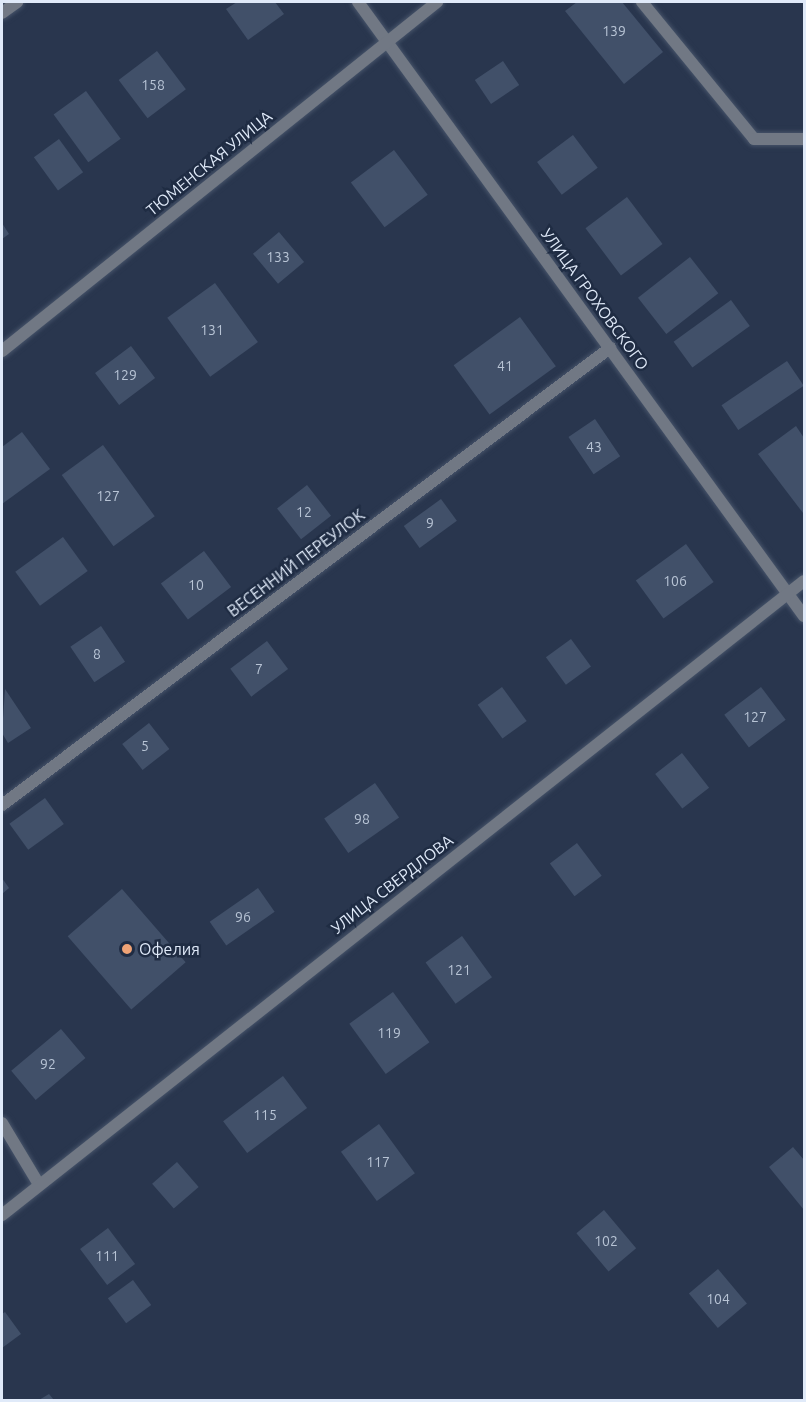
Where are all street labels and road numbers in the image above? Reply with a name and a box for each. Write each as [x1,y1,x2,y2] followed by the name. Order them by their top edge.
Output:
[142,106,276,220] street label: ТЮМЕНСКАЯ УЛИЦА
[537,225,653,373] street label: УЛИЦА ГРОХОВСКОГО
[224,505,368,621] street label: ВЕСЕННИЙ ПЕРЕУЛОК
[327,830,457,938] street label: УЛИЦА СВЕРДЛОВА

